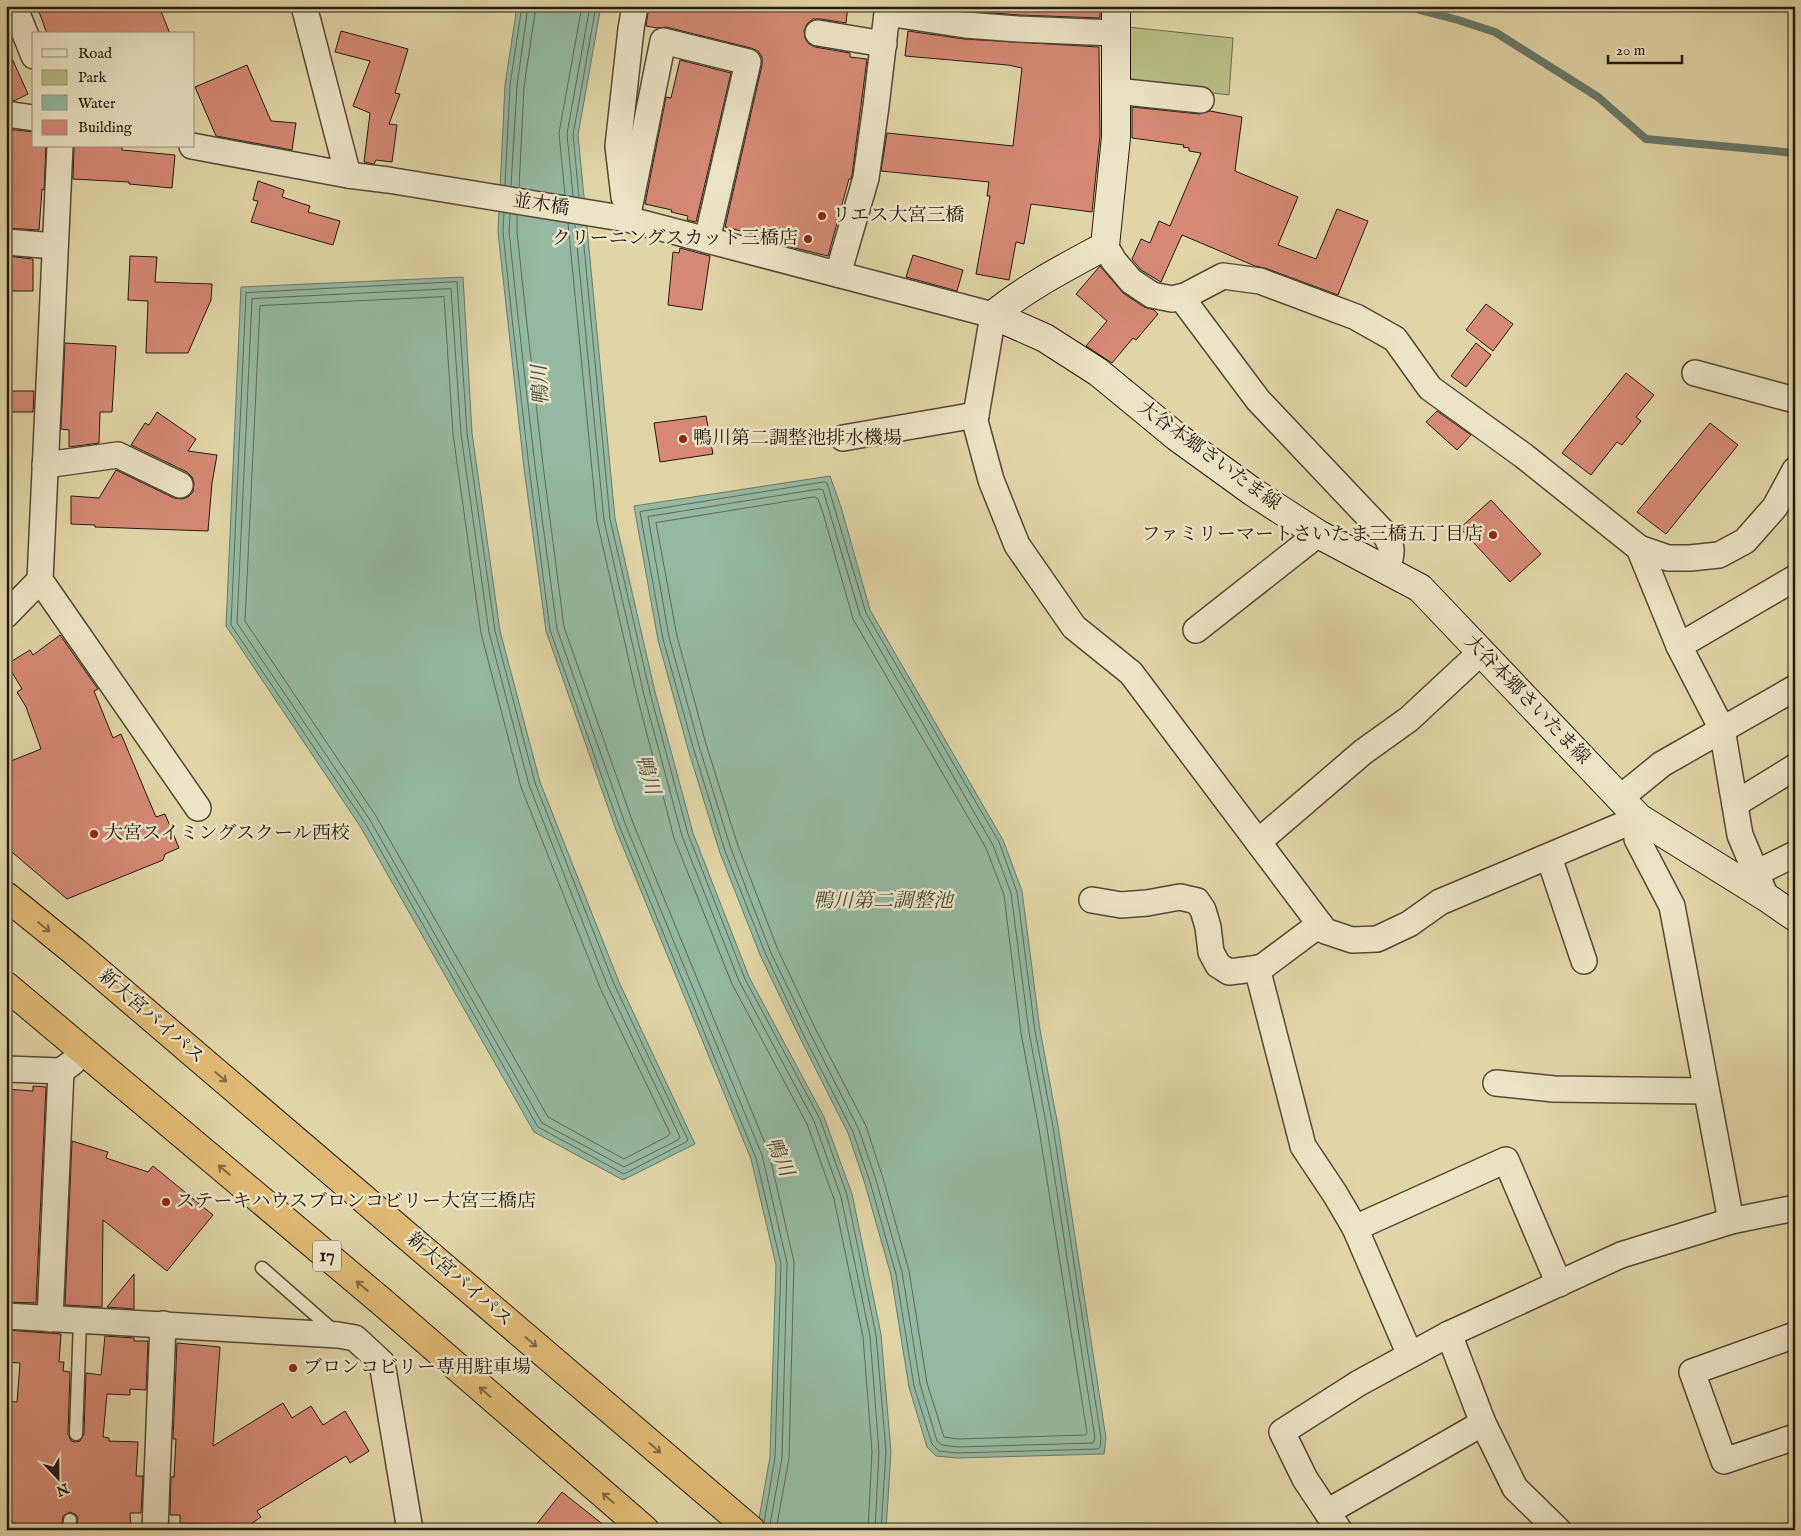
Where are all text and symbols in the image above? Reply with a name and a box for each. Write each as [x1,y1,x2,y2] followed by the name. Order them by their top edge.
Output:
[32,32,195,148] legend
[1608,32,1682,64] scale bar
[1616,41,1646,60] text: 20 m
[78,44,113,63] text: Road
[78,68,108,87] text: Park
[78,94,116,113] text: Water
[78,118,133,137] text: Building
[511,189,571,221] street label: 並木橋
[832,204,965,228] place label: リエス大宮三橋
[816,210,828,222] marker: リエス大宮三橋
[552,227,798,251] place label: クリーニングスカット三橋店
[802,233,814,245] marker: クリーニングスカット三橋店
[527,362,555,406] water label: 鴨川
[1133,396,1285,516] street label: 大谷本郷さいたま線
[693,427,902,451] place label: 鴨川第二調整池排水機場
[677,433,689,445] marker: 鴨川第二調整池排水機場
[1141,523,1483,547] place label: ファミリーマートさいたま三橋五丁目店
[1487,529,1499,541] marker: ファミリーマートさいたま三橋五丁目店
[1459,630,1595,770] street label: 大谷本郷さいたま線
[629,752,665,800] water label: 鴨川
[104,822,350,846] place label: 大宮スイミングスクール西校
[88,828,100,840] marker: 大宮スイミングスクール西校
[813,889,955,914] water label: 鴨川第二調整池
[37,921,50,932] one-way arrow
[93,964,209,1070] street label: 新大宮バイパス
[215,1072,228,1083] one-way arrow
[760,1134,799,1182] water label: 鴨川
[218,1164,231,1175] one-way arrow
[176,1190,536,1214] place label: ステーキハウスブロンコビリー大宮三橋店
[160,1196,172,1208] marker: ステーキハウスブロンコビリー大宮三橋店
[401,1227,517,1333] street label: 新大宮バイパス
[313,1240,341,1272] road number: 17
[356,1280,369,1291] one-way arrow
[524,1336,537,1347] one-way arrow
[303,1356,531,1380] place label: ブロンコビリー専用駐車場
[287,1362,299,1374] marker: ブロンコビリー専用駐車場
[479,1386,492,1397] one-way arrow
[648,1442,661,1453] one-way arrow
[32,1454,82,1504] north arrow
[54,1478,72,1500] text: N
[602,1493,615,1504] one-way arrow

